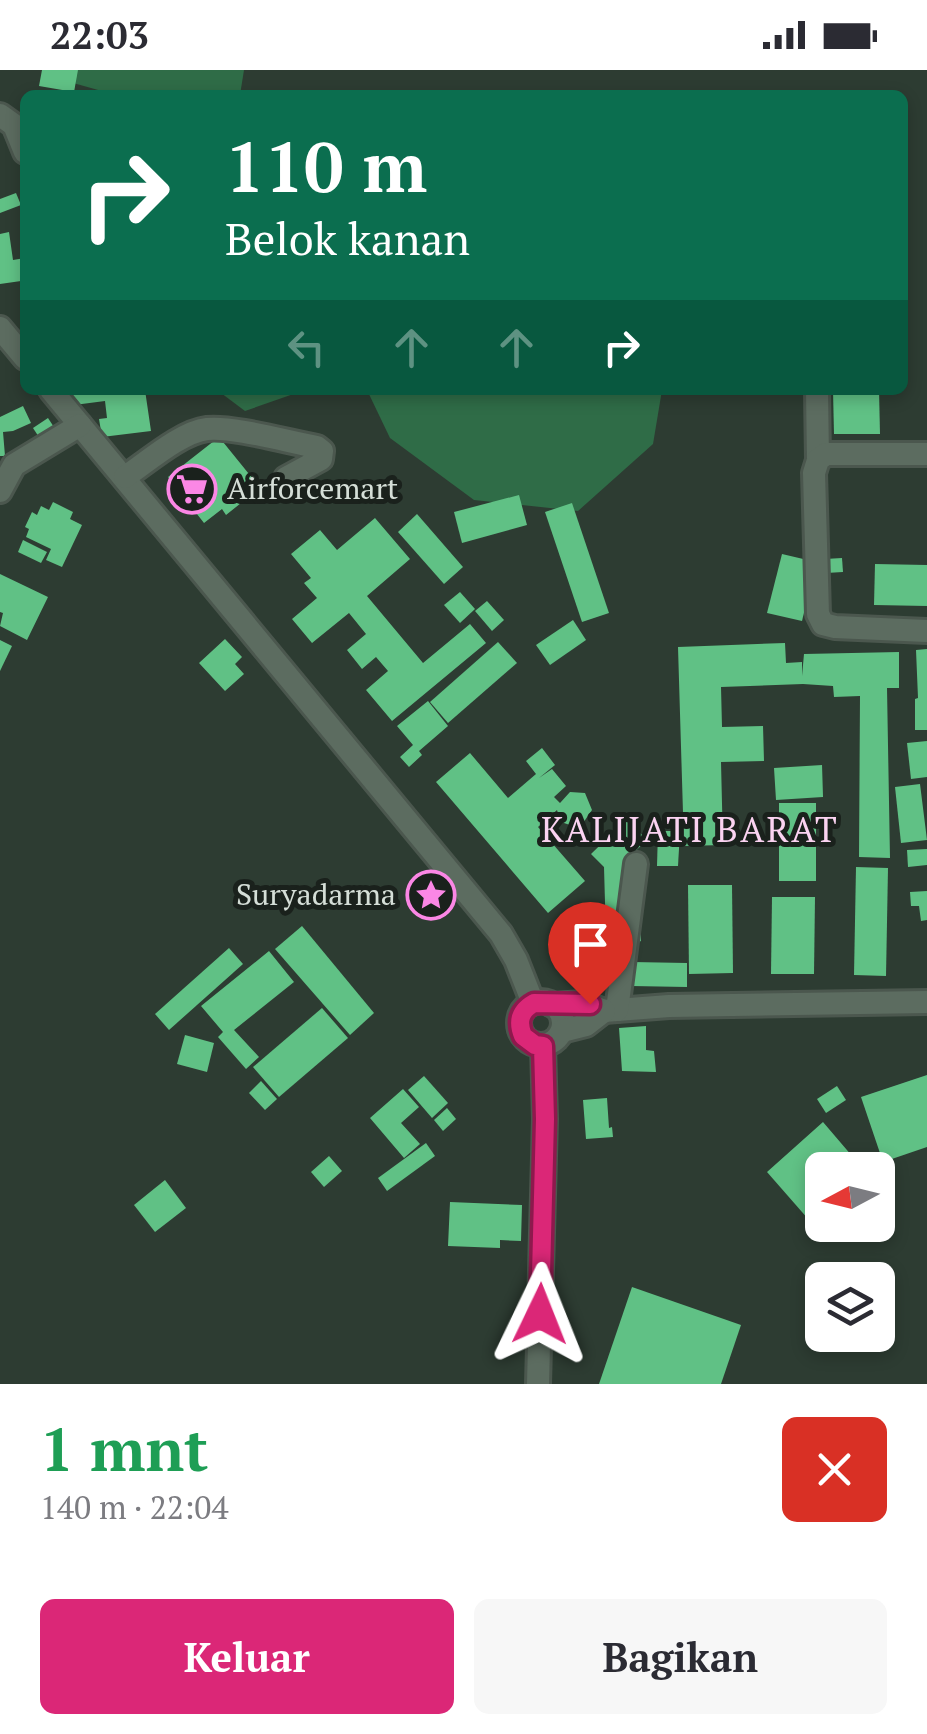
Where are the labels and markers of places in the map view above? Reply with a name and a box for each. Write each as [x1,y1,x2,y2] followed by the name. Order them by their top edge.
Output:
[166,463,218,515] supermarket icon: Airforcemart
[227,468,398,508] place label: Airforcemart
[405,869,457,921] place icon: Suryadarma
[236,874,396,914] place label: Suryadarma
[548,902,633,1005] pin

